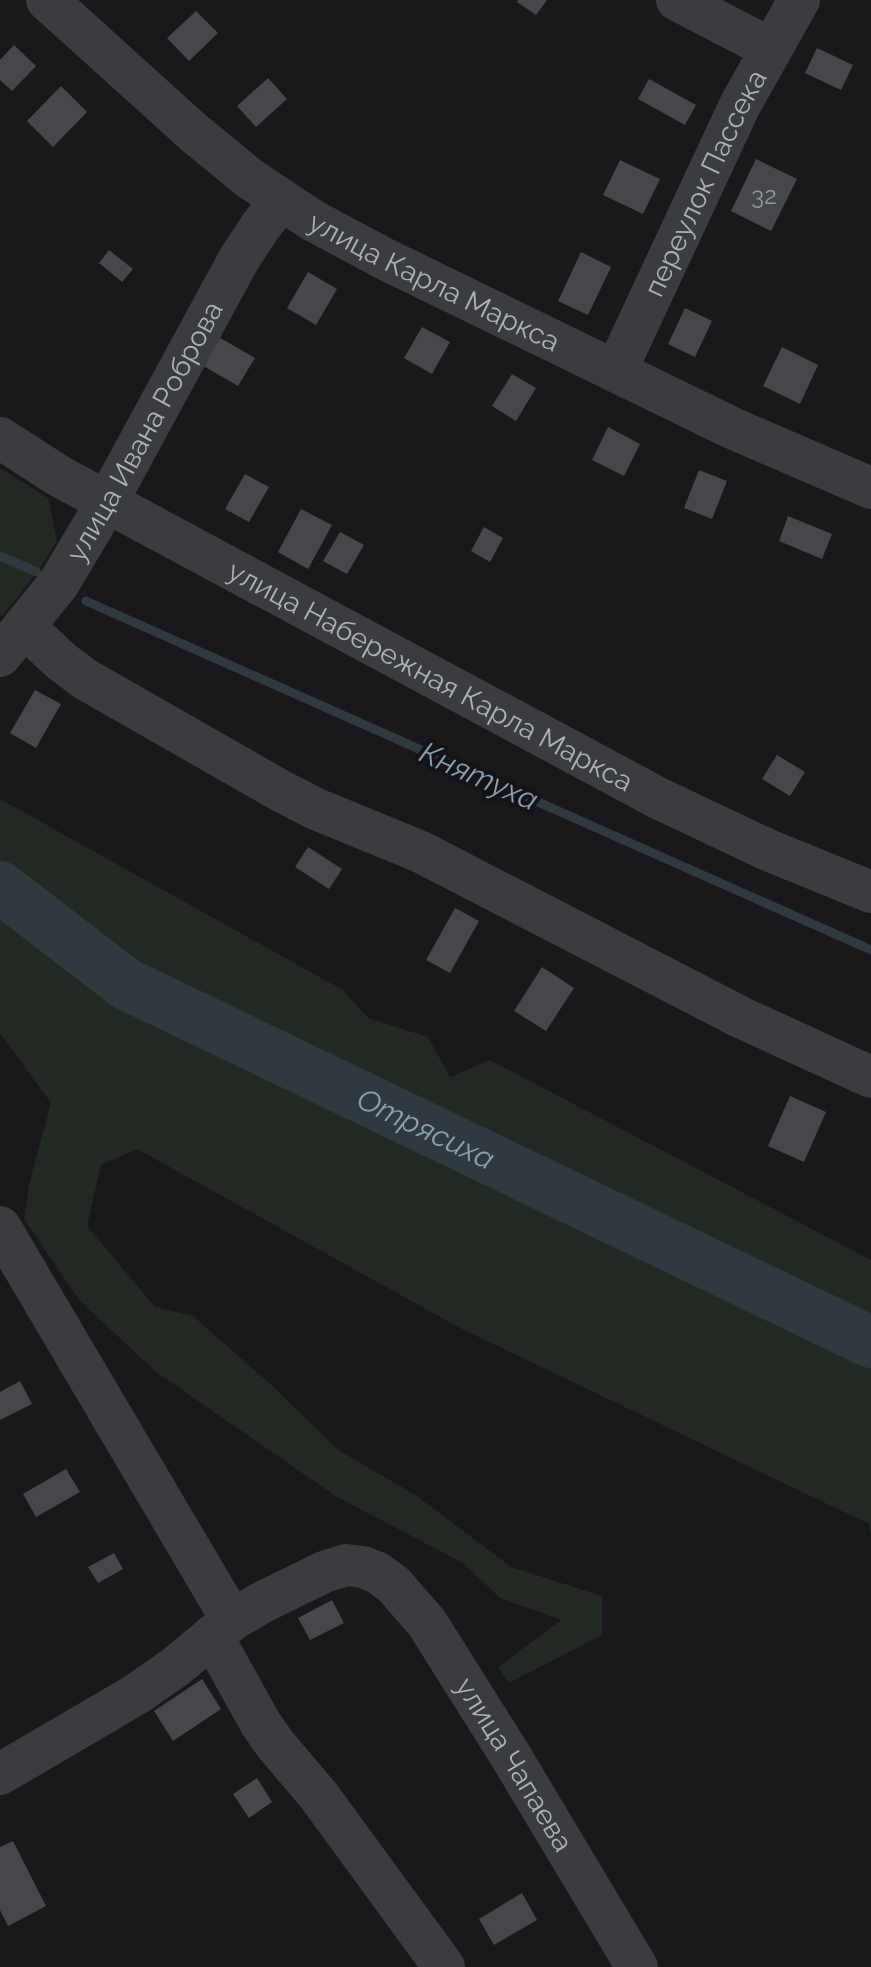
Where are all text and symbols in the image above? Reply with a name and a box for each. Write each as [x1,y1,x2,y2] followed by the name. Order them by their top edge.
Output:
[637,64,773,301] street label: переулок Пассека
[751,181,777,210] house number: 32
[303,205,565,358] street label: улица Карла Маркса
[59,296,229,567] street label: улица Ивана Роброва
[222,554,639,798] street label: улица Набережная Карла Маркса
[415,734,544,818] water label: Княтуха
[352,1080,501,1176] water label: Отрясиха
[449,1671,580,1857] street label: улица Чапаева

